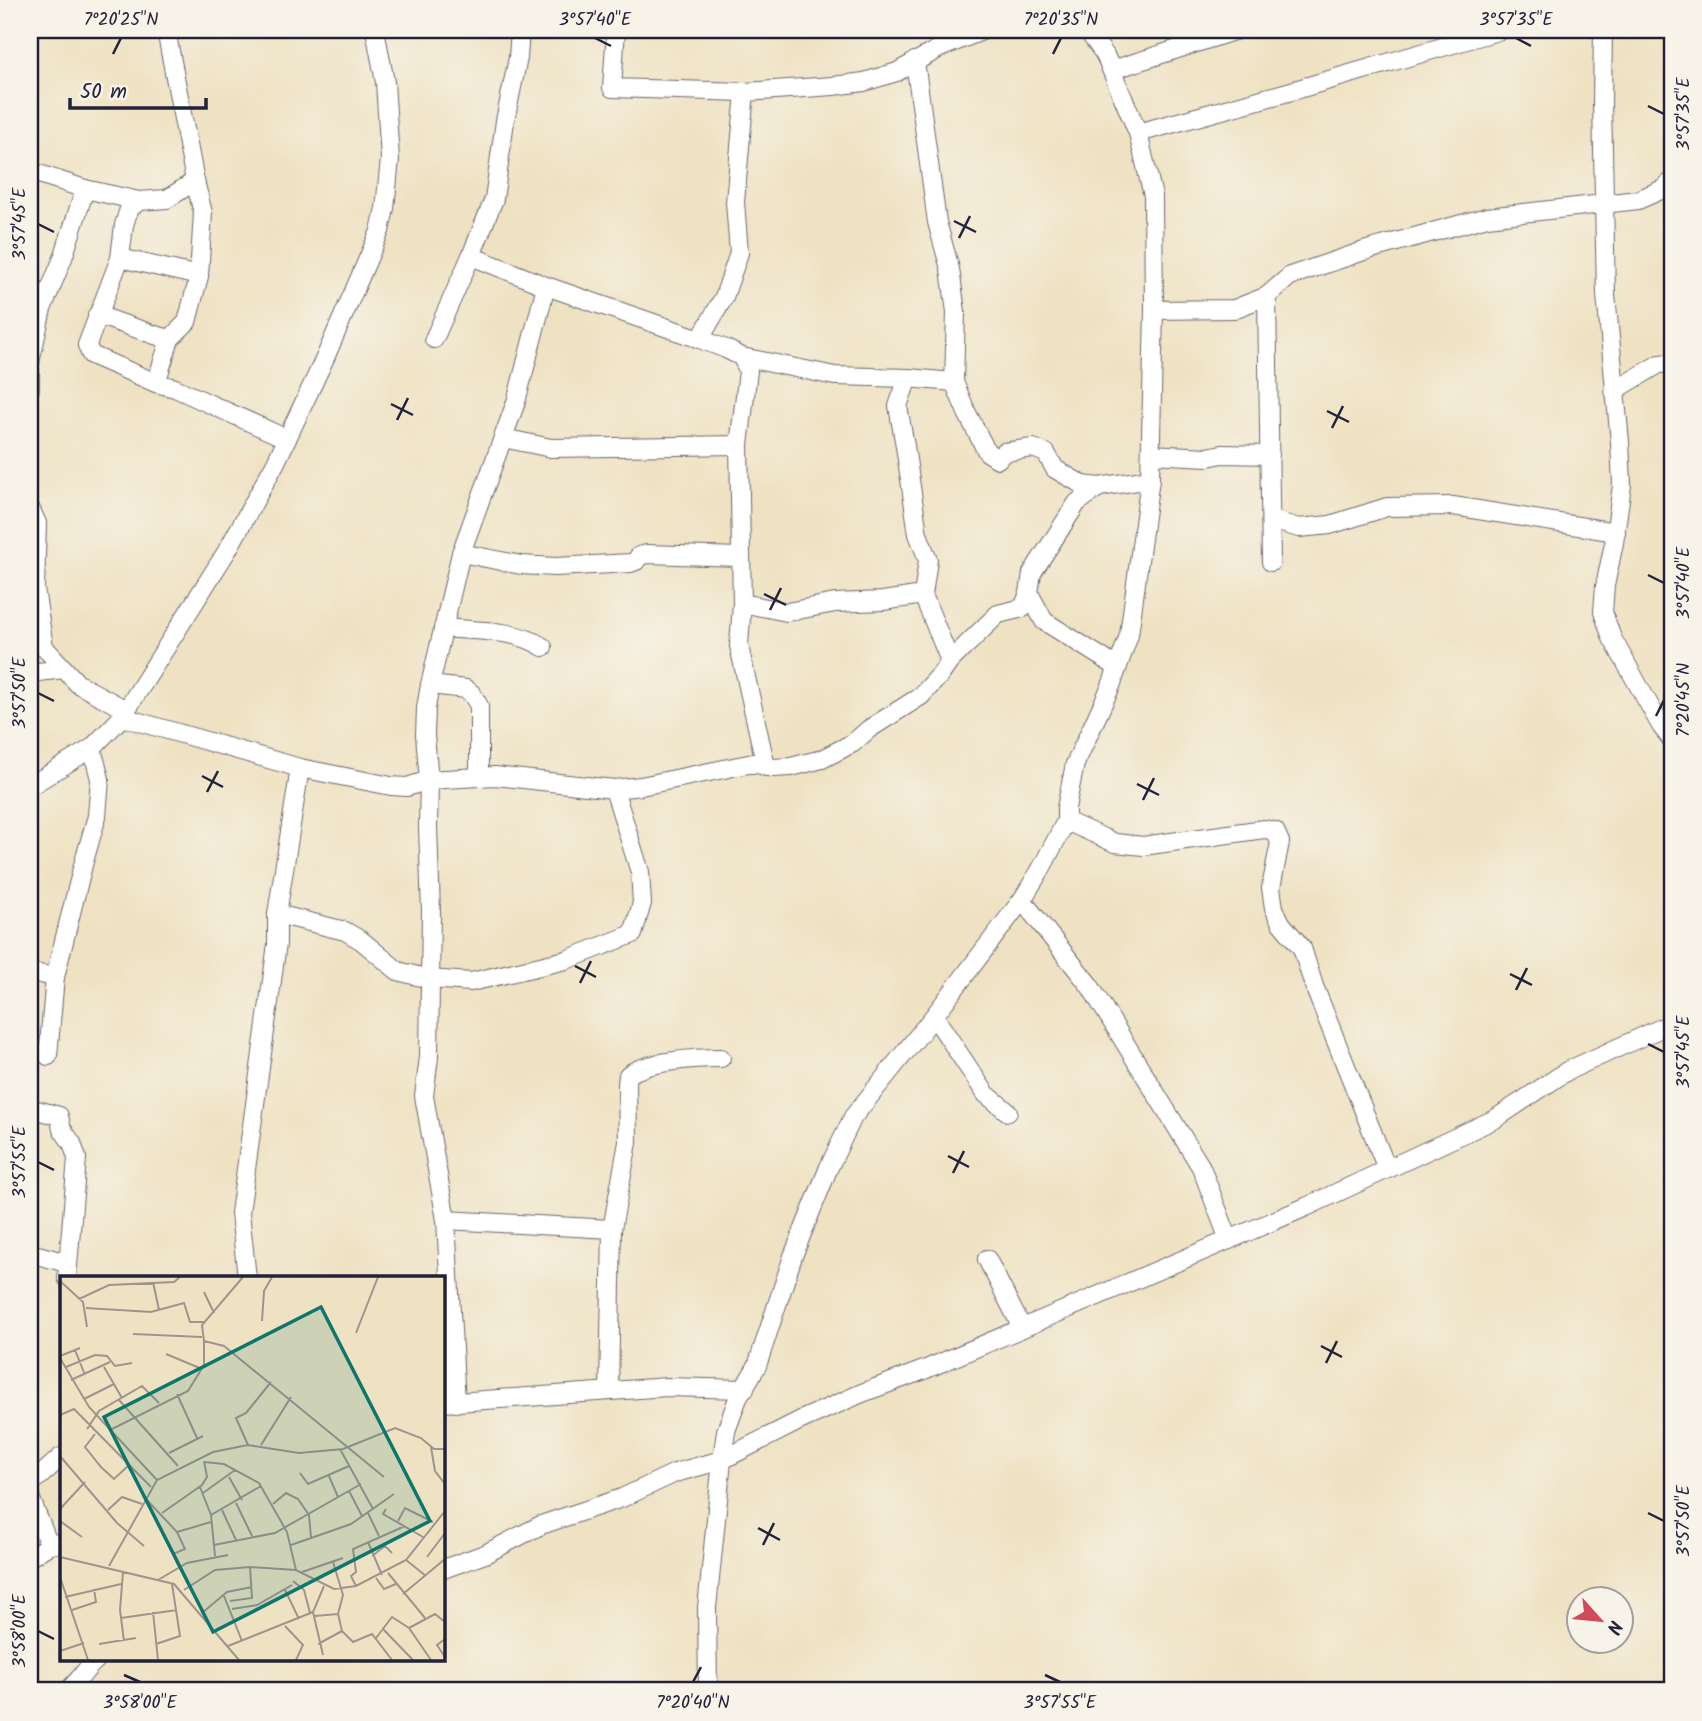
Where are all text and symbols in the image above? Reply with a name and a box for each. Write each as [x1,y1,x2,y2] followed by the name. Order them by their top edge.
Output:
[84,6,158,35] text: 7°20'25"N
[559,6,632,35] text: 3°57'40"E
[1024,6,1098,35] text: 7°20'35"N
[1479,6,1553,35] text: 3°57'35"E
[70,66,206,110] scale bar
[80,76,127,109] text: 50 m
[1670,77,1699,151] text: 3°57'35"E
[6,187,35,261] text: 3°57'45"E
[1670,546,1699,619] text: 3°57'40"E
[6,656,35,729] text: 3°57'50"E
[1670,663,1699,737] text: 7°20'45"N
[1670,1015,1699,1089] text: 3°57'45"E
[6,1125,35,1198] text: 3°57'55"E
[60,1276,444,1662] inset map
[1670,1484,1699,1557] text: 3°57'50"E
[1566,1584,1636,1654] north arrow
[6,1594,35,1668] text: 3°58'00"E
[1597,1615,1629,1639] text: N
[103,1689,177,1718] text: 3°58'00"E
[656,1689,730,1718] text: 7°20'40"N
[1024,1689,1097,1718] text: 3°57'55"E

